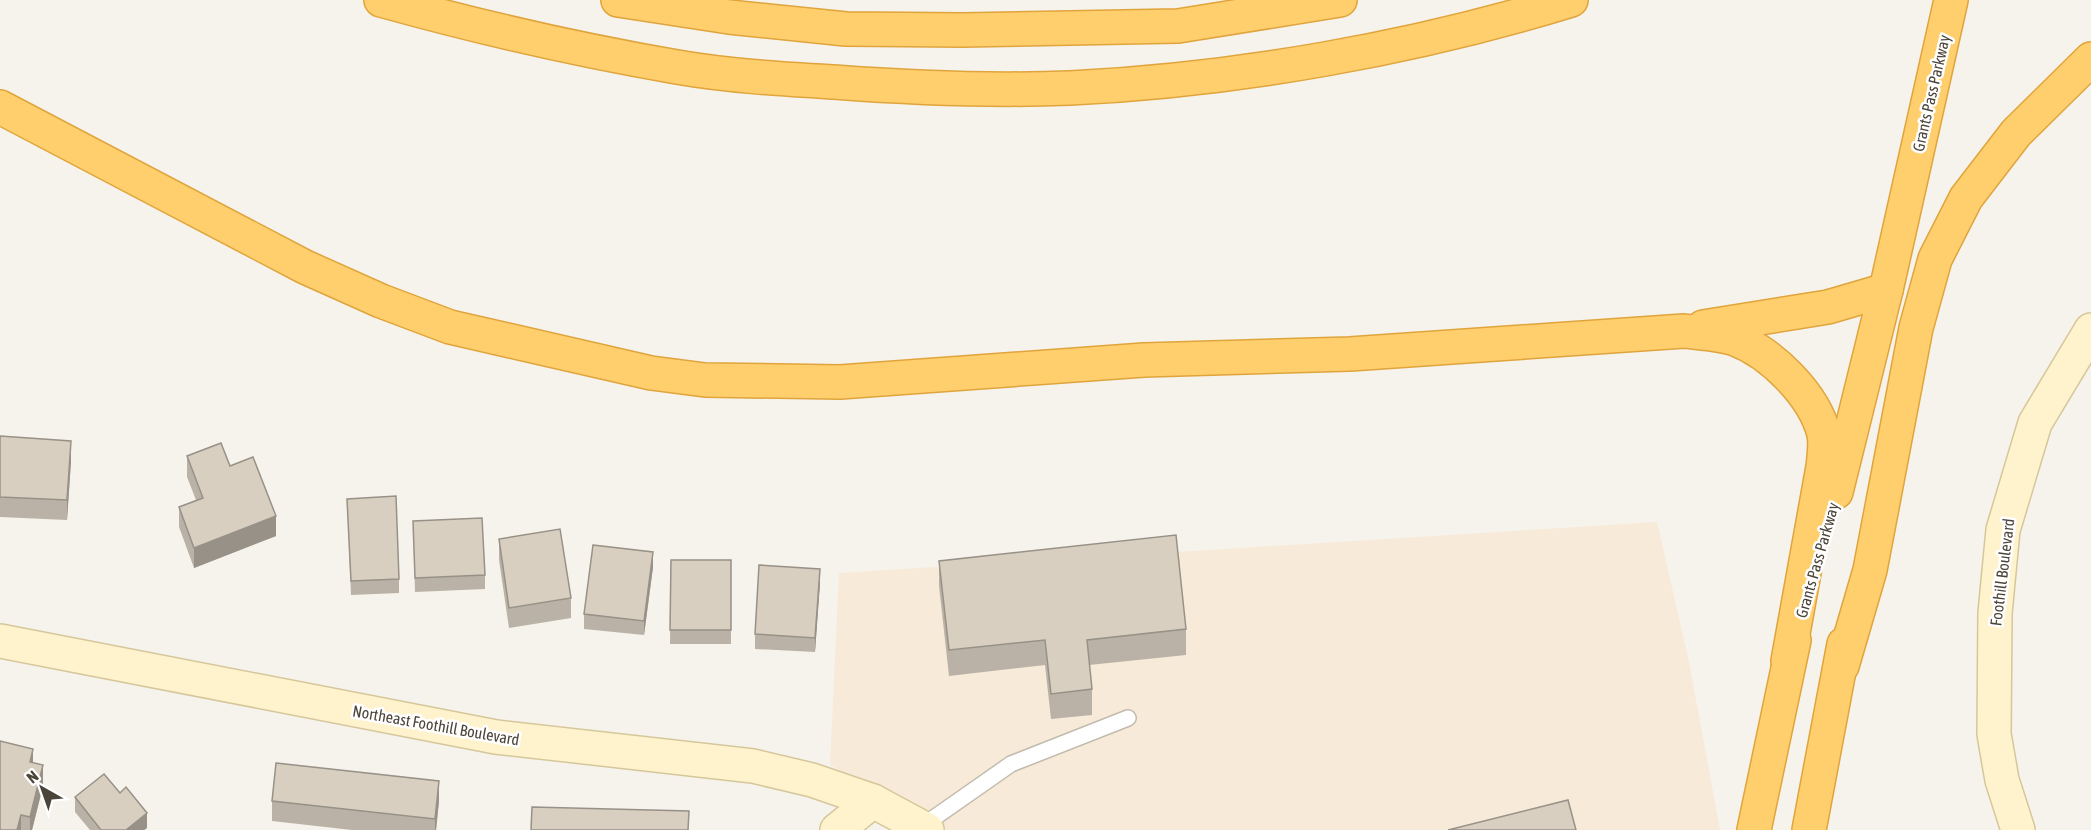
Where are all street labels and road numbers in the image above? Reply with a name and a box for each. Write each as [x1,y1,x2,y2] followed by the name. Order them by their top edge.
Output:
[1909,33,1954,153] street label: Grants Pass Parkway
[1792,500,1843,620] street label: Grants Pass Parkway
[1986,517,2018,627] street label: Foothill Boulevard
[351,701,521,749] street label: Northeast Foothill Boulevard

